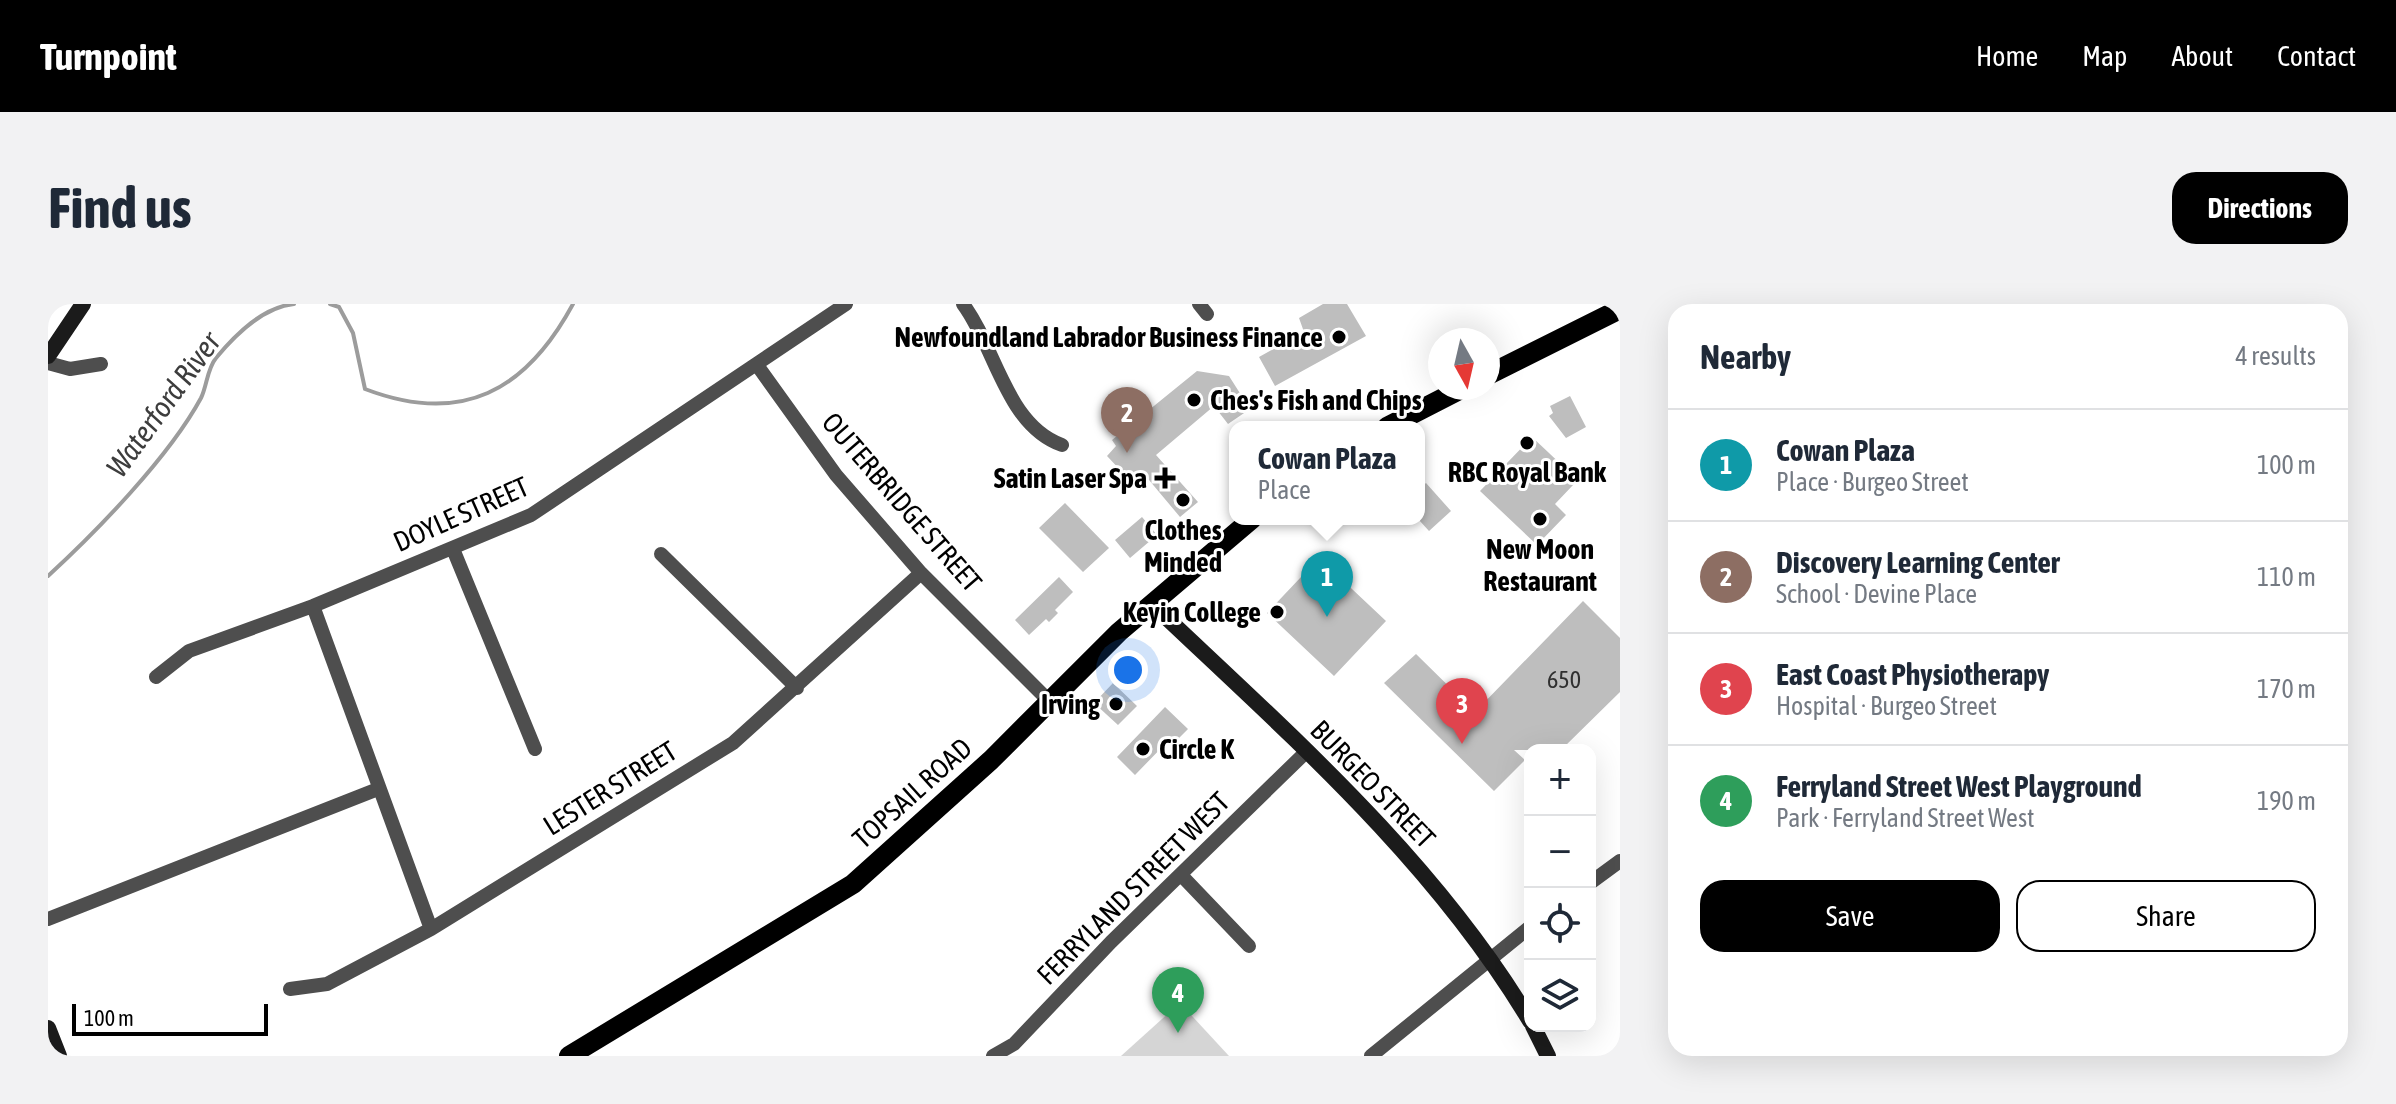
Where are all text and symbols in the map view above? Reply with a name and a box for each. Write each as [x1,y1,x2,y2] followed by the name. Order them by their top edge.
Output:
[40,35,177,78] text: Turnpoint
[1976,40,2038,72] text: Home
[2082,40,2127,72] text: Map
[2171,40,2233,72] text: About
[2277,40,2356,72] text: Contact
[2172,172,2348,244] button: Directions
[48,176,192,240] text: Find us
[895,321,1323,353] place label: Newfoundland Labrador Business Finance
[99,324,228,483] water label: Waterford River
[1330,328,1348,346] marker: Newfoundland Labrador Business Finance
[1428,328,1500,400] north arrow
[1700,337,1791,376] text: Nearby
[2235,341,2316,371] text: 4 results
[1210,384,1422,416] place label: Ches's Fish and Chips
[1101,387,1153,453] pin: 2
[1185,391,1203,409] marker: Ches's Fish and Chips
[816,406,988,598] street label: OUTERBRIDGE STREET
[1229,421,1425,525] popup
[1776,433,1915,467] text: Cowan Plaza
[1518,434,1536,452] marker: RBC Royal Bank
[1258,441,1396,475] text: Cowan Plaza
[1720,450,1732,480] text: 1
[2257,450,2316,480] text: 100 m
[1448,456,1607,488] place label: RBC Royal Bank
[994,462,1147,494] place label: Satin Laser Spa
[1154,467,1176,489] marker: Satin Laser Spa
[1776,467,1969,497] text: Place · Burgeo Street
[389,470,533,558] street label: DOYLE STREET
[1258,475,1311,505] text: Place
[1174,491,1192,509] marker: Clothes Minded
[1531,510,1549,528] marker: New Moon Restaurant
[1144,514,1222,578] place label: Clothes Minded
[1483,533,1597,597] place label: New Moon Restaurant
[1776,545,2060,579] text: Discovery Learning Center
[1301,551,1353,617] pin: 1
[1720,562,1732,592] text: 2
[2257,562,2316,592] text: 110 m
[1776,579,1977,609] text: School · Devine Place
[1123,596,1261,628] place label: Keyin College
[1268,603,1286,621] marker: Keyin College
[1108,650,1148,690] your location
[1776,657,2049,691] text: East Coast Physiotherapy
[1547,666,1581,693] house number: 650
[1720,674,1732,704] text: 3
[2257,674,2316,704] text: 170 m
[1436,678,1488,744] pin: 3
[1041,688,1101,720] place label: Irving
[1776,691,1997,721] text: Hospital · Burgeo Street
[1107,695,1125,713] marker: Irving
[1304,714,1442,854] street label: BURGEO STREET
[846,731,978,855] street label: TOPSAIL ROAD
[1159,733,1234,765] place label: Circle K
[538,734,682,842] street label: LESTER STREET
[1134,740,1152,758] marker: Circle K
[1524,744,1596,1032] map controls
[1524,744,1596,816] button: +
[1776,769,2142,803] text: Ferryland Street West Playground
[1030,785,1236,991] street label: FERRYLAND STREET WEST
[1720,786,1732,816] text: 4
[2257,786,2316,816] text: 190 m
[1776,803,2035,833] text: Park · Ferryland Street West
[1524,816,1596,888] button: −
[1700,880,2000,952] button: Save
[2016,880,2316,952] button: Share
[1524,888,1596,960] button: locate
[1524,960,1596,1032] button: layers
[1152,967,1204,1033] pin: 4
[72,1000,268,1036] scale bar
[84,1005,134,1031] text: 100 m

